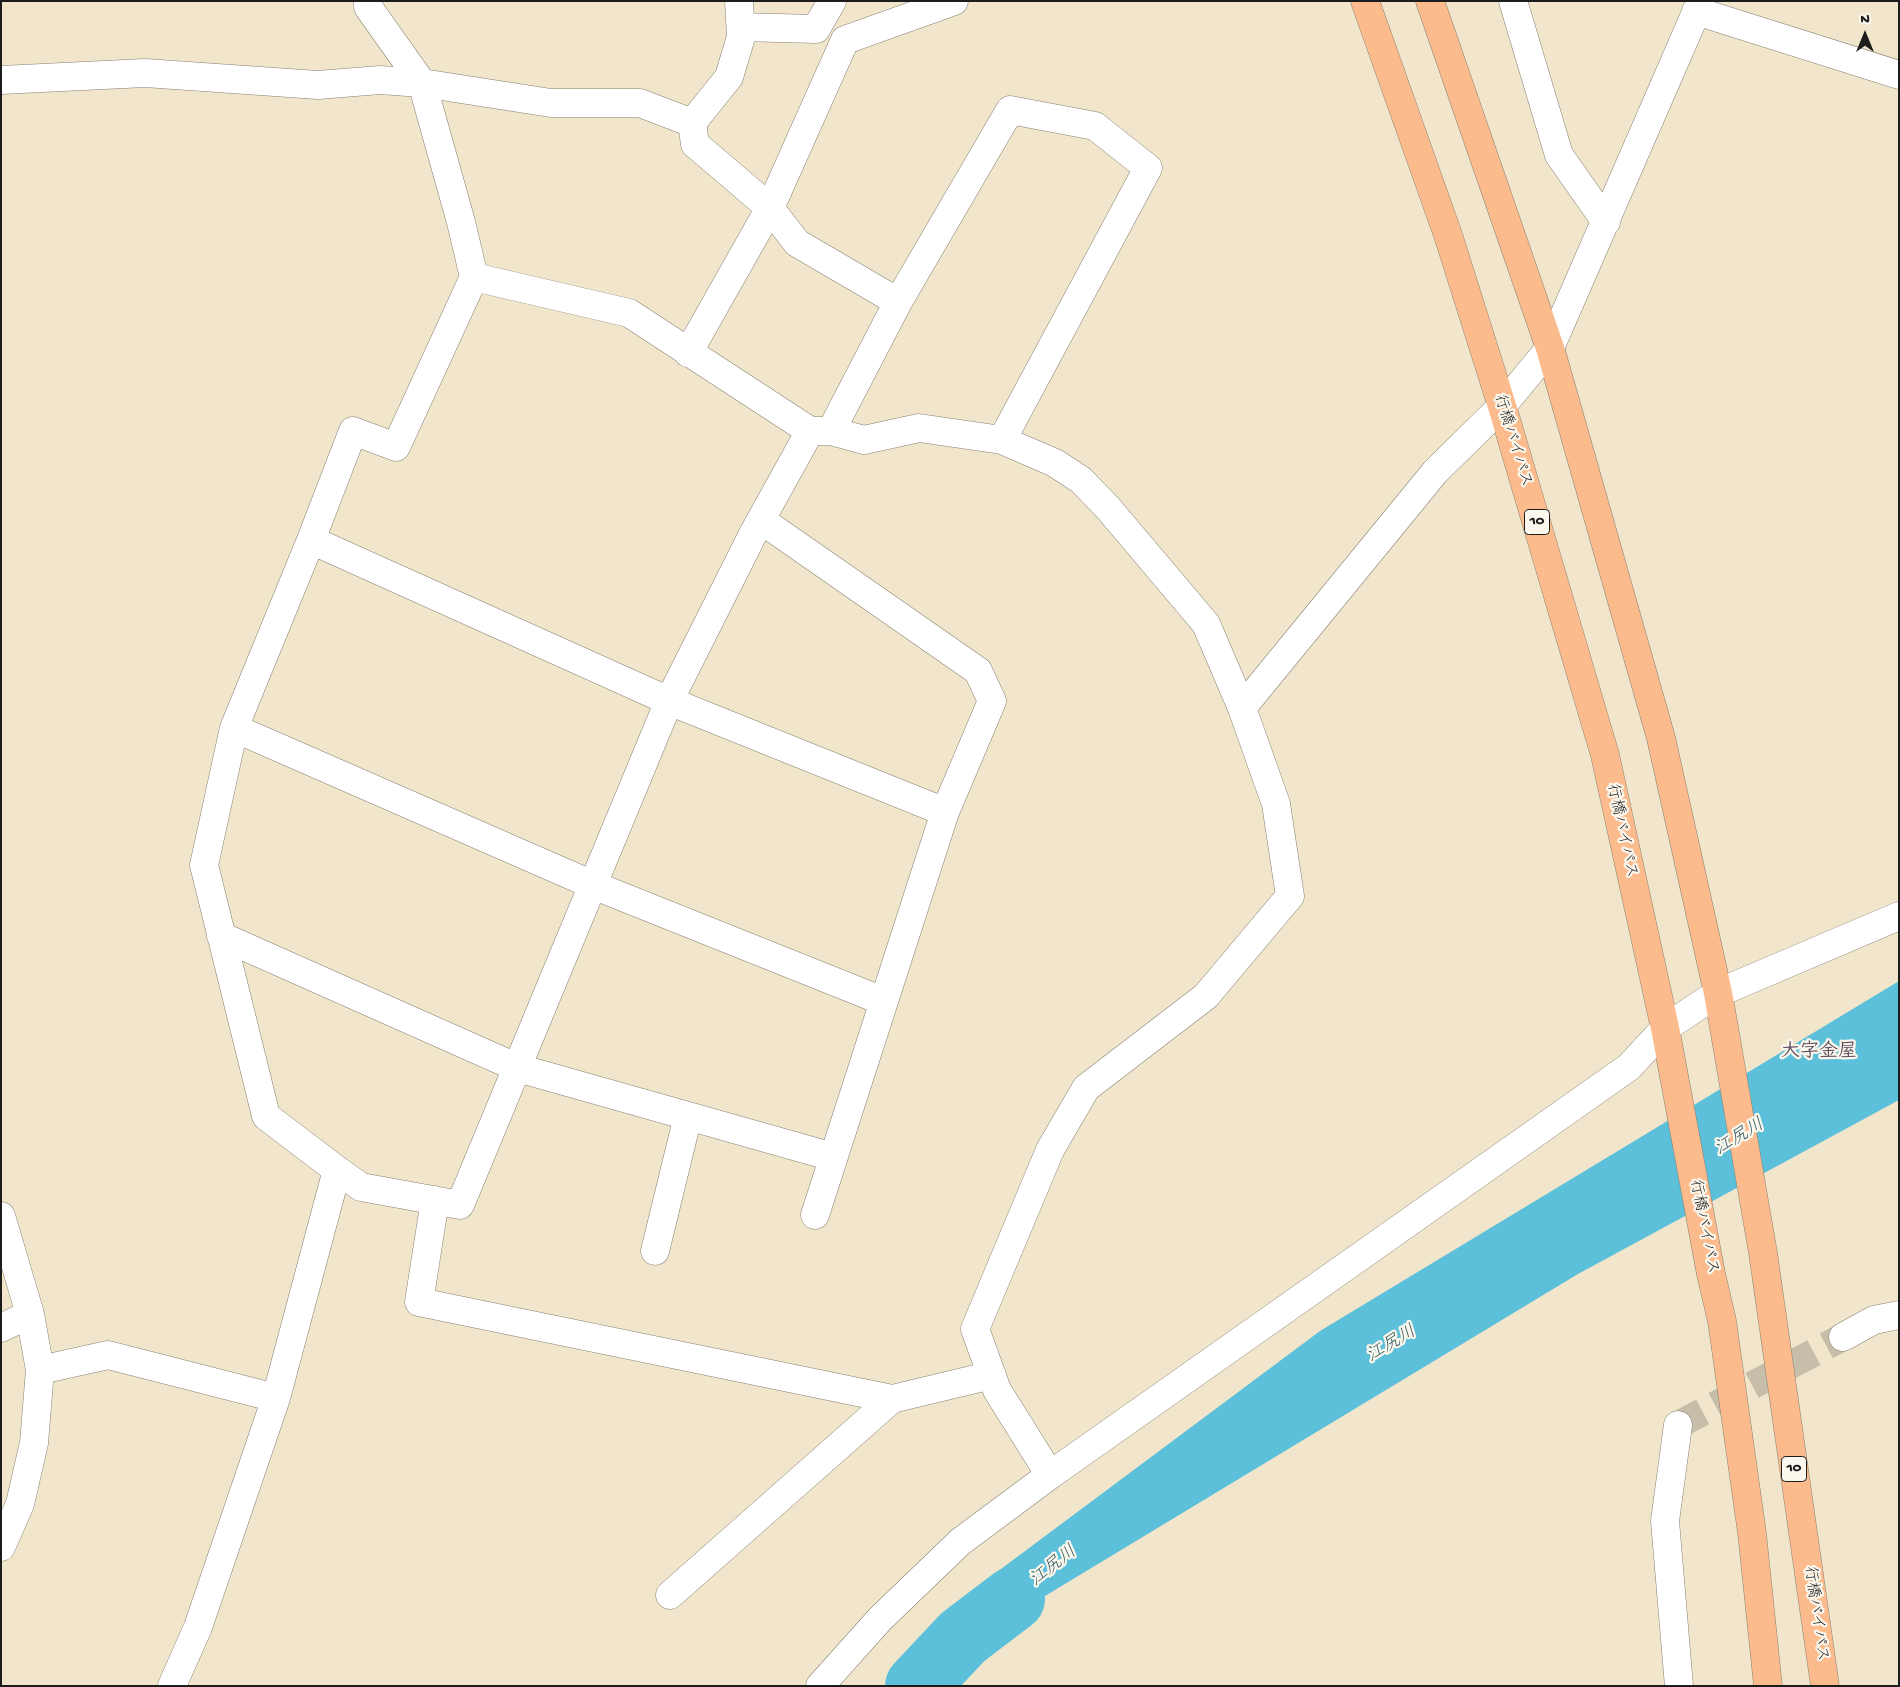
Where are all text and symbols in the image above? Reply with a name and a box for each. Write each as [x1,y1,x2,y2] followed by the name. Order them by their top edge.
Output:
[1840,10,1890,60] north arrow
[1860,11,1870,28] text: N
[1489,392,1535,490] street label: 行橋バイパス
[1524,510,1550,534] road number: 10
[1602,782,1640,880] street label: 行橋バイパス
[1781,1042,1857,1064] district label: 大字金屋
[1711,1115,1769,1161] water label: 江尻川
[1684,1178,1722,1276] street label: 行橋バイパス
[1363,1322,1421,1368] water label: 江尻川
[1782,1456,1806,1482] road number: 10
[1026,1542,1082,1592] water label: 江尻川
[1799,1565,1831,1663] street label: 行橋バイパス

